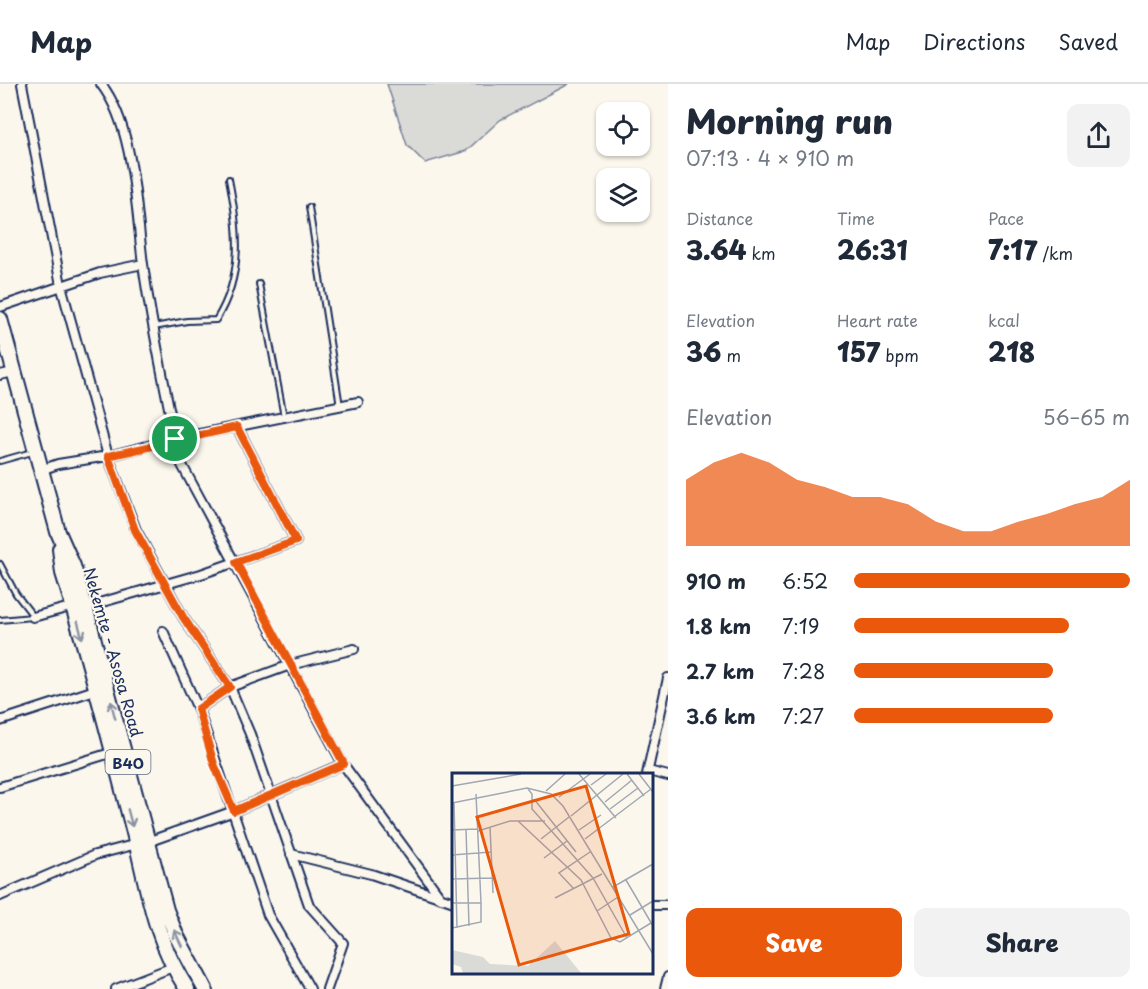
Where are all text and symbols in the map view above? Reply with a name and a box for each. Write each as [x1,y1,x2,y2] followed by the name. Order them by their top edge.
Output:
[30,20,92,63] text: Map
[845,25,890,57] text: Map
[923,25,1025,57] text: Directions
[1058,25,1118,57] text: Saved
[686,95,893,145] text: Morning run
[596,102,650,222] map controls
[596,102,650,156] button: locate
[1067,104,1130,167] button: share
[686,143,854,173] text: 07:13 · 4 × 910 m
[596,168,650,222] button: layers
[686,206,753,230] text: Distance
[837,206,875,230] text: Time
[988,206,1024,230] text: Pace
[686,230,746,269] text: 3.64
[837,230,908,269] text: 26:31
[988,230,1037,269] text: 7:17
[746,241,776,265] text: km
[1037,241,1073,265] text: /km
[686,308,755,332] text: Elevation
[837,308,918,332] text: Heart rate
[988,308,1020,332] text: kcal
[686,332,721,371] text: 36
[837,332,880,371] text: 157
[988,332,1035,371] text: 218
[721,343,741,367] text: m
[880,343,919,367] text: bpm
[686,402,772,432] text: Elevation
[1043,402,1130,432] text: 56–65 m
[149,413,200,464] pin
[158,422,191,455] icon: arrive
[78,565,150,739] street label: Nekemte - Asosa Road
[686,566,746,596] text: 910 m
[782,566,828,596] text: 6:52
[686,611,751,641] text: 1.8 km
[782,611,819,641] text: 7:19
[74,620,86,639] one-way arrow
[686,656,754,686] text: 2.7 km
[782,656,825,686] text: 7:28
[107,701,118,720] one-way arrow
[686,701,756,731] text: 3.6 km
[782,701,824,731] text: 7:27
[106,750,150,774] road number: B40
[452,773,653,974] inset map
[125,808,137,827] one-way arrow
[686,908,902,977] button: Save
[914,908,1130,977] button: Share
[171,929,183,947] one-way arrow

